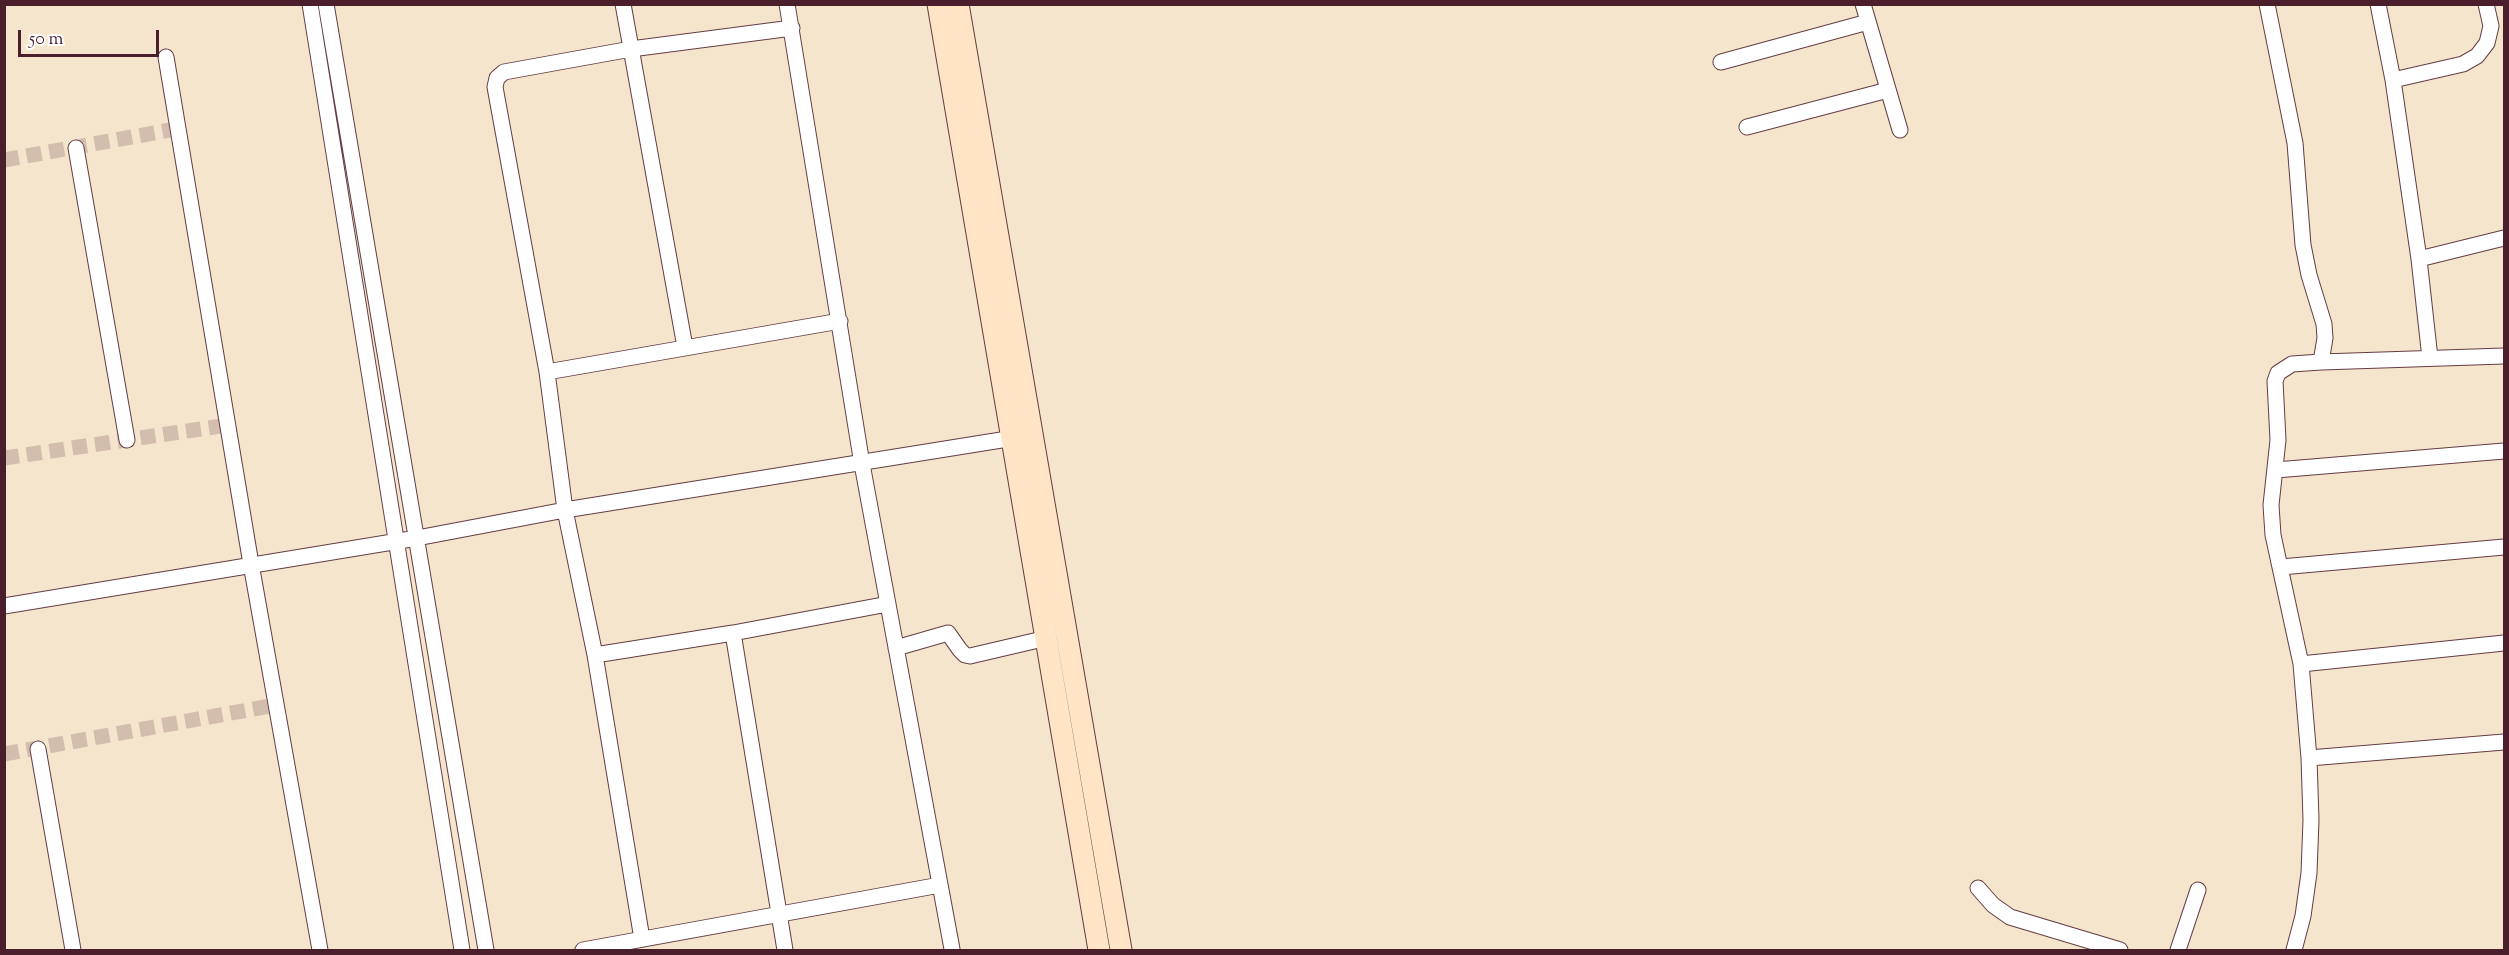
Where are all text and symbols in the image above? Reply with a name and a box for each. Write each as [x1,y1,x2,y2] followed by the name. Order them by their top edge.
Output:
[21,18,162,56] scale bar
[29,27,63,53] text: 50 m

